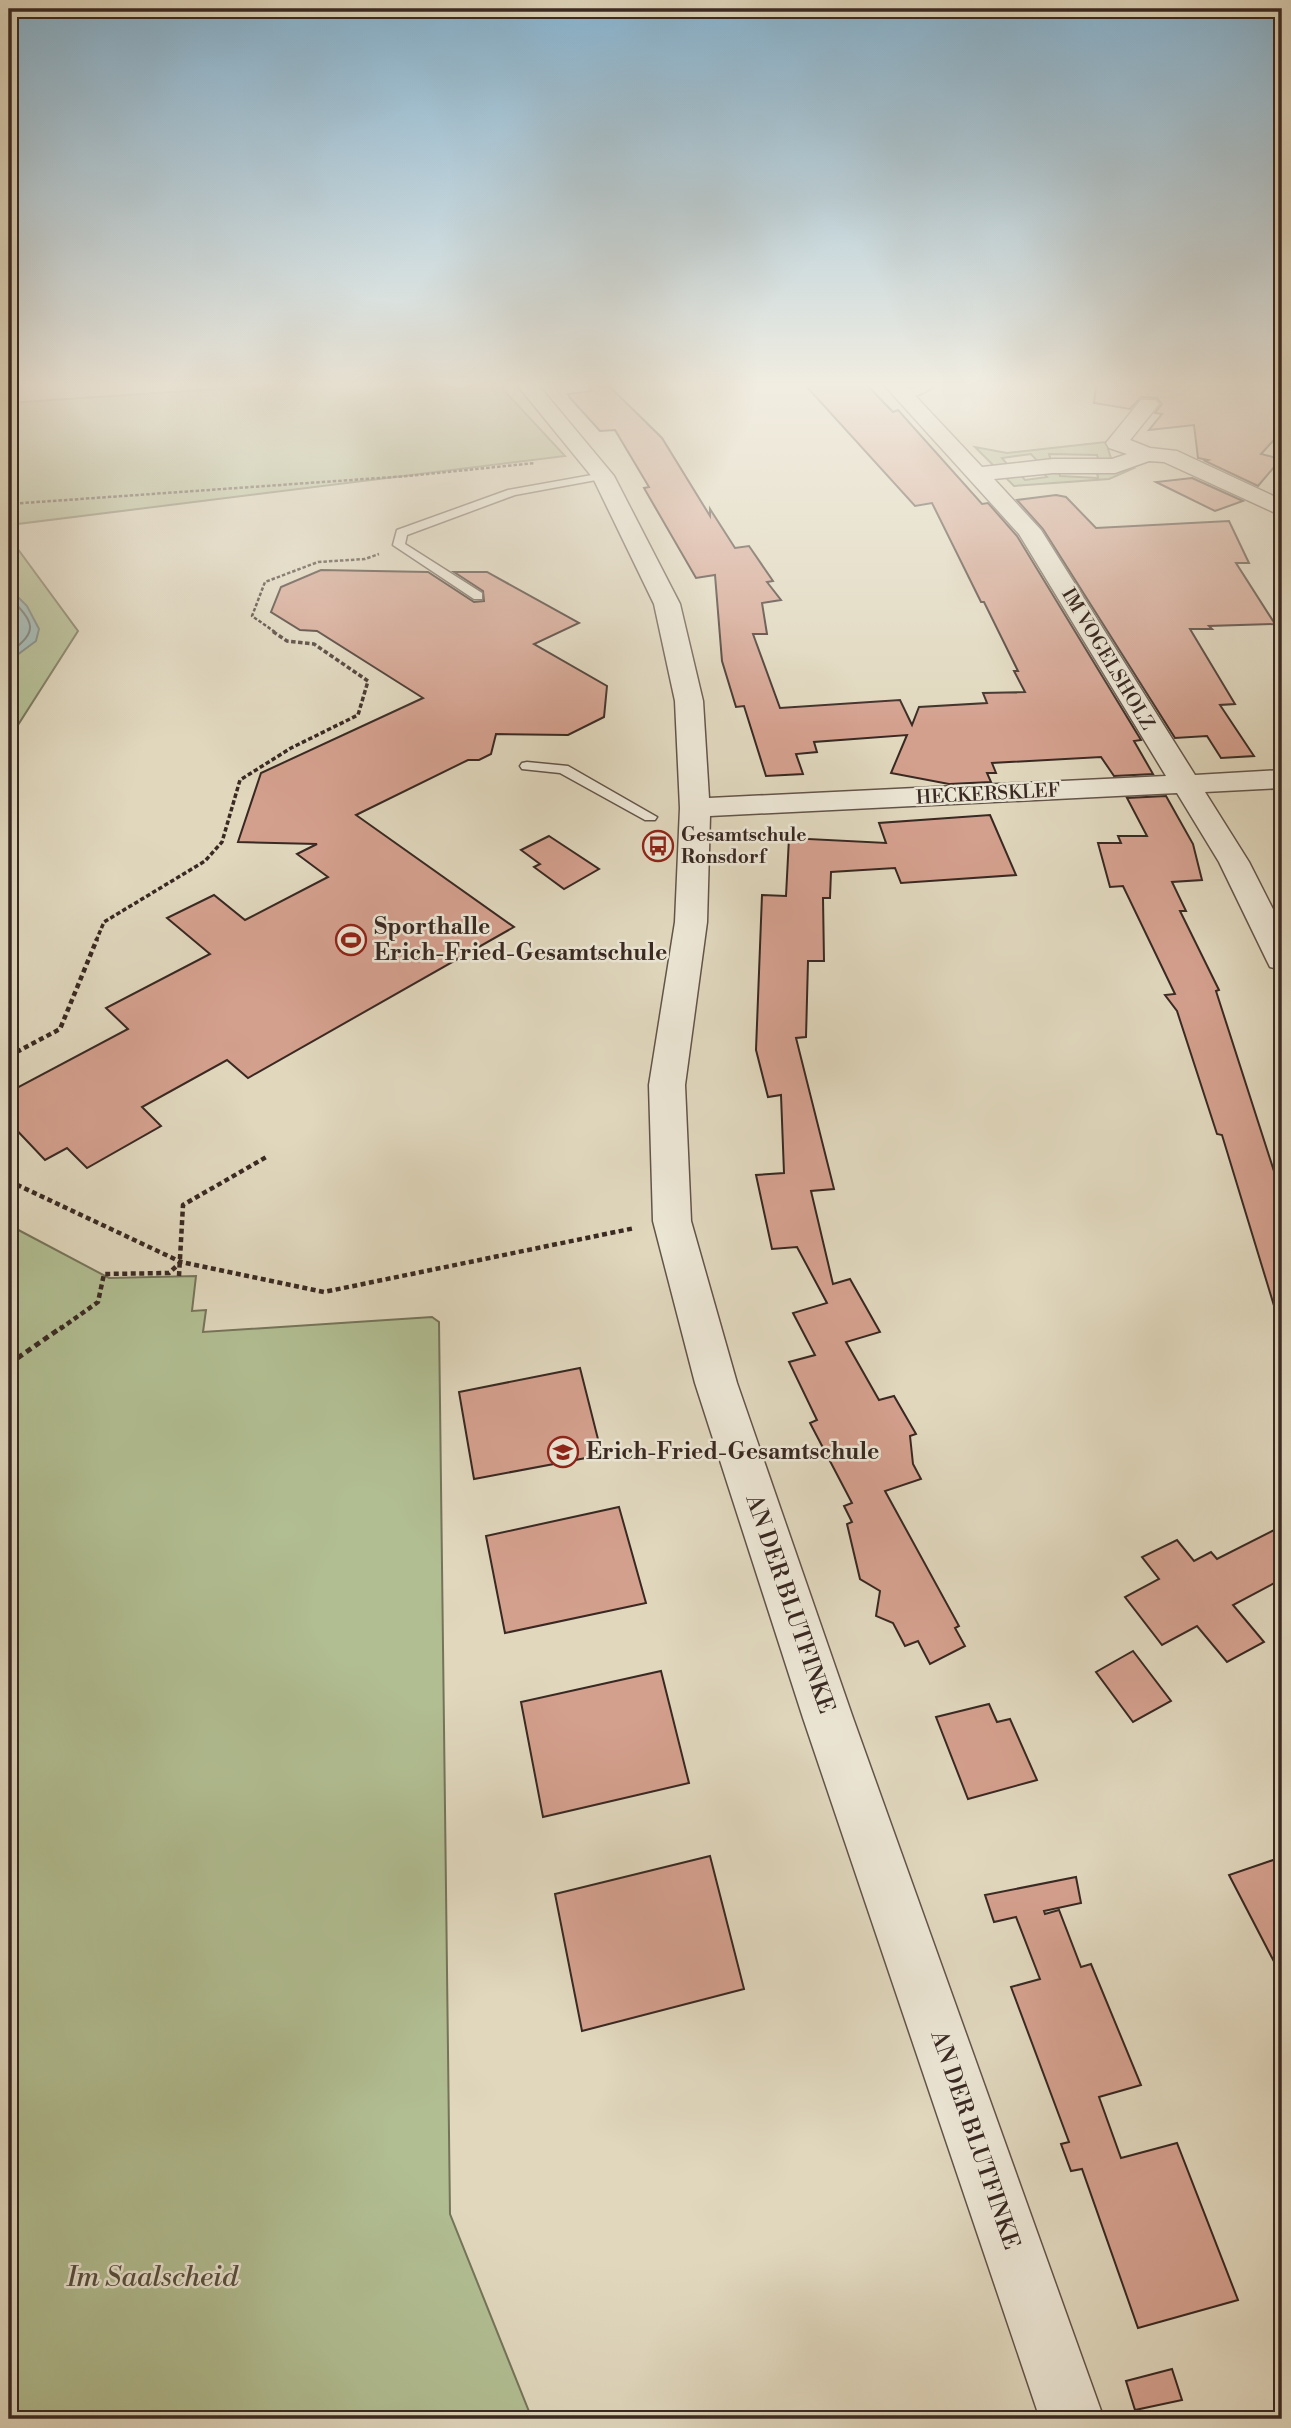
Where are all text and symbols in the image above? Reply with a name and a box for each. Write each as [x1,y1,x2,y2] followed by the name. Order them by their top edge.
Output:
[1056,584,1160,734] street label: IM VOGELSHOLZ
[915,778,1061,810] street label: HECKERSKLEF
[681,823,806,869] place label: Gesamtschule Ronsdorf
[641,829,675,863] bus stop icon: Gesamtschule Ronsdorf
[374,913,667,967] place label: Sporthalle Erich-Fried-Gesamtschule
[334,923,368,957] sports icon: Sporthalle Erich-Fried-Gesamtschule
[546,1435,580,1469] school or university icon: Erich-Fried-Gesamtschule
[586,1438,879,1466] place label: Erich-Fried-Gesamtschule
[739,1490,841,1717] street label: AN DER BLUTFINKE
[924,2026,1026,2253] street label: AN DER BLUTFINKE
[65,2260,239,2295] park label: Im Saalscheid

